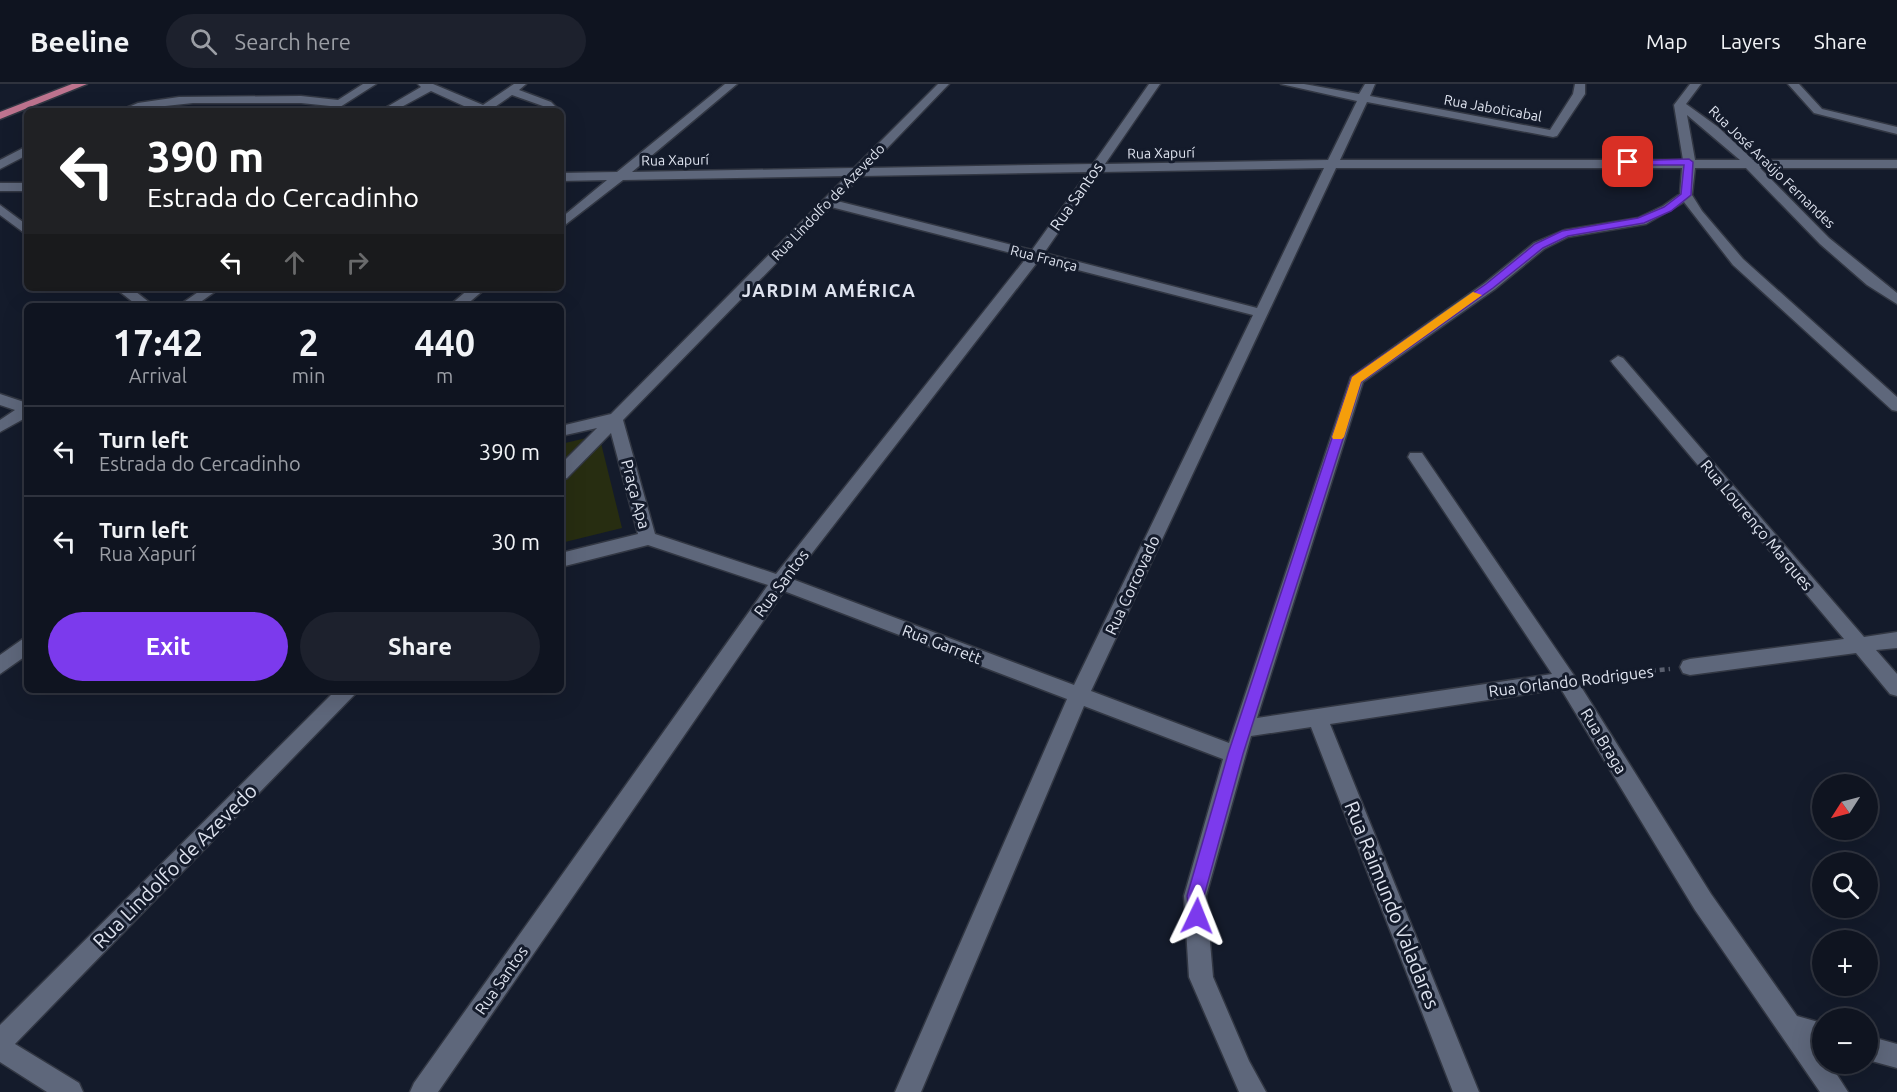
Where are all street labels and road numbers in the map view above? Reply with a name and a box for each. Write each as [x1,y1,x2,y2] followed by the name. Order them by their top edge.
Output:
[1443,92,1544,125] street label: Rua Jaboticabal
[1706,102,1838,232] street label: Rua José Araújo Fernandes
[768,140,888,264] street label: Rua Lindolfo de Azevedo
[1127,144,1196,162] street label: Rua Xapurí
[641,151,710,169] street label: Rua Xapurí
[1046,158,1106,234] street label: Rua Santos
[1009,242,1079,274] street label: Rua França
[1697,456,1817,594] street label: Rua Lourenço Marques
[618,457,654,531] street label: Praça Apa
[1101,532,1163,638] street label: Rua Corcovado
[750,546,812,620] street label: Rua Santos
[900,621,985,668] street label: Rua Garrett
[1487,662,1655,700] street label: Rua Orlando Rodrigues
[1578,705,1630,777] street label: Rua Braga
[88,779,261,952] street label: Rua Lindolfo de Azevedo
[1340,798,1445,1012] street label: Rua Raimundo Valadares
[471,942,531,1018] street label: Rua Santos

